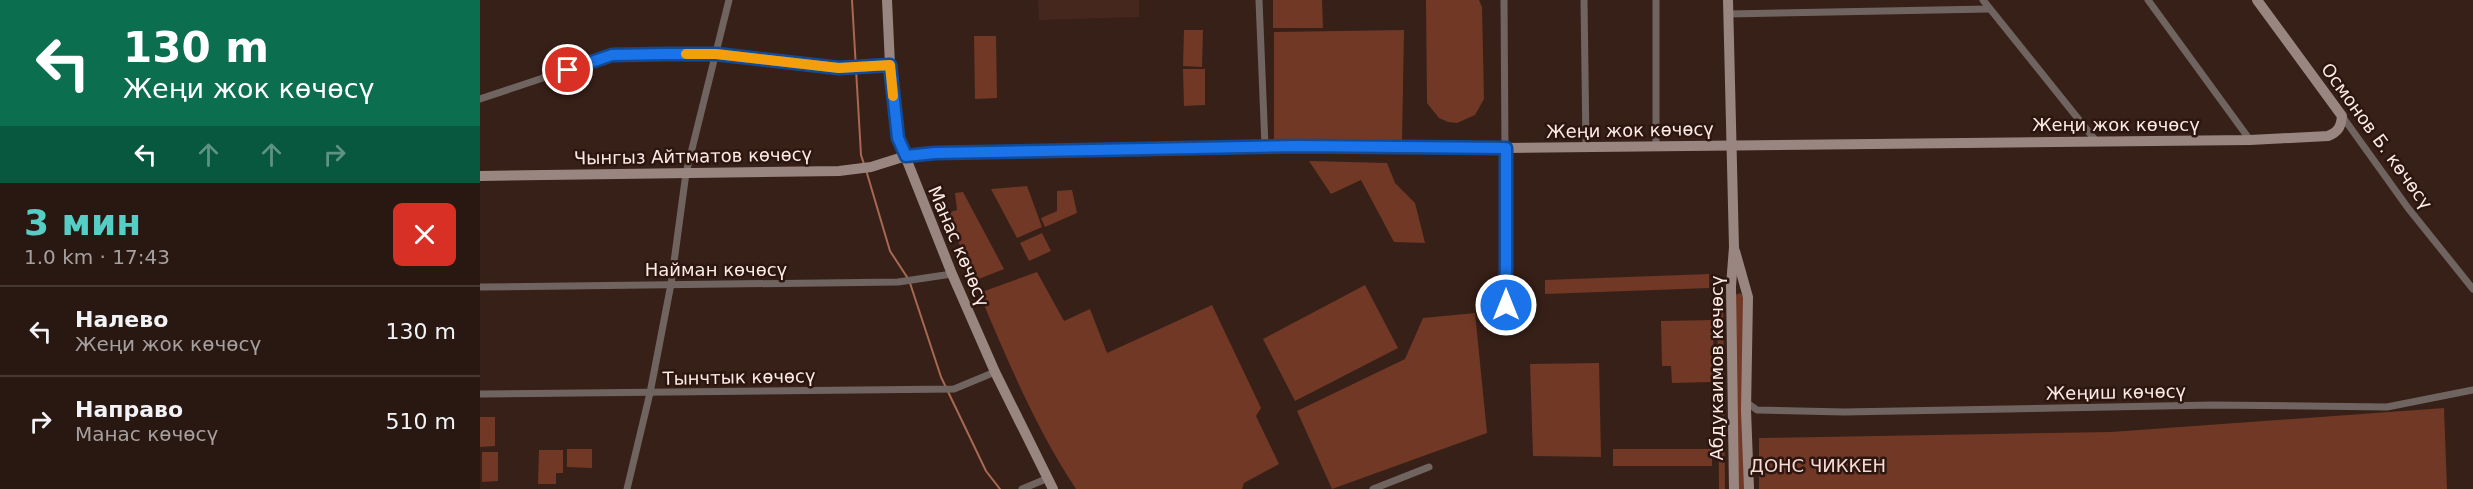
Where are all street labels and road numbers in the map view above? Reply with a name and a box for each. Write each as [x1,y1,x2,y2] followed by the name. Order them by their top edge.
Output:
[2317,59,2437,214] street label: Осмонов Б. көчөсү
[2032,114,2200,135] street label: Жеңи жок көчөсү
[1546,118,1714,142] street label: Жеңи жок көчөсү
[574,143,813,169] street label: Чынгыз Айтматов көчөсү
[924,182,994,310] street label: Манас көчөсү
[645,259,788,280] street label: Найман көчөсү
[1706,275,1727,461] street label: Абдукаимов көчөсү
[661,365,816,389] street label: Тынчтык көчөсү
[2046,380,2187,404] street label: Жеңиш көчөсү

